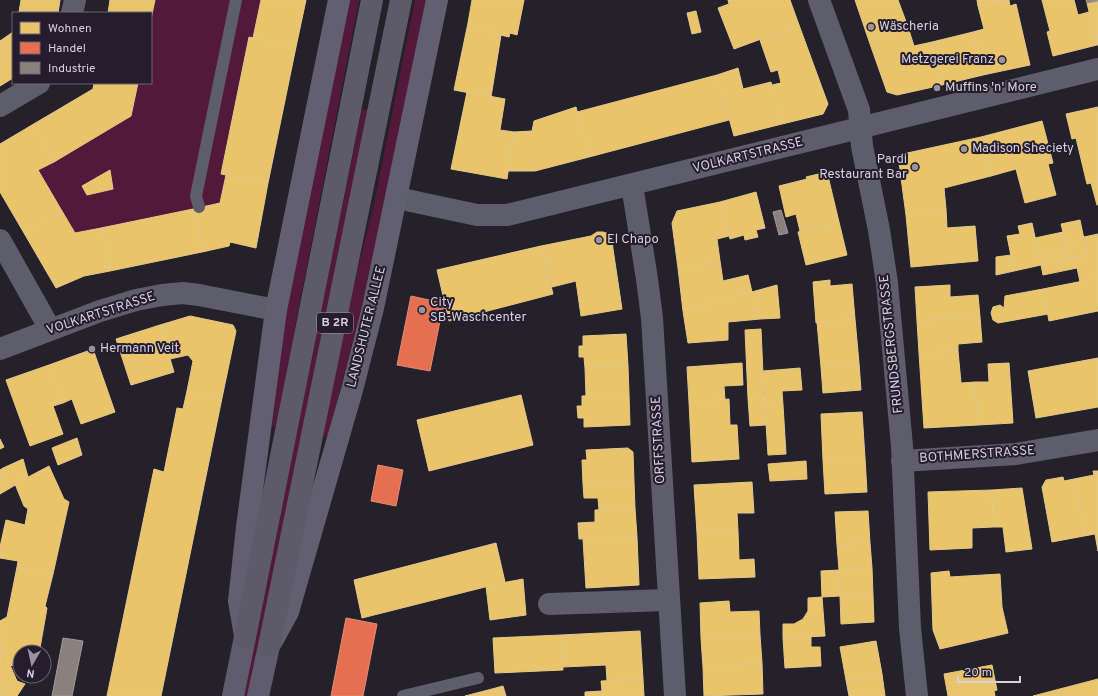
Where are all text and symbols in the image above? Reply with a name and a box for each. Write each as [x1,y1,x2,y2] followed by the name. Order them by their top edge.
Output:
[12,12,152,84] legend
[879,19,939,35] place label: Wäscheria
[48,21,92,37] text: Wohnen
[866,22,876,32] marker: Wäscheria
[48,41,86,57] text: Handel
[901,52,994,68] place label: Metzgerei Franz
[997,55,1007,65] marker: Metzgerei Franz
[48,61,96,77] text: Industrie
[945,80,1037,96] place label: Muffins 'n' More
[932,83,942,93] marker: Muffins 'n' More
[691,135,805,177] street label: VOLKARTSTRASSE
[972,141,1074,157] place label: Madison Sheciety
[959,144,969,154] marker: Madison Sheciety
[819,152,907,183] place label: Pardi Restaurant Bar
[910,162,920,172] marker: Pardi Restaurant Bar
[607,232,659,248] place label: El Chapo
[594,235,604,245] marker: El Chapo
[344,264,390,390] street label: LANDSHUTER ALLEE
[877,274,907,414] street label: FRUNDSBERGSTRASSE
[45,289,157,339] street label: VOLKARTSTRASSE
[430,295,526,326] place label: City SB-Waschcenter
[417,305,427,315] marker: City SB-Waschcenter
[317,313,353,333] road number: B 2R
[100,341,179,357] place label: Hermann Veit
[87,344,97,354] marker: Hermann Veit
[649,396,669,484] street label: ORFFSTRASSE
[919,443,1035,467] street label: BOTHMERSTRASSE
[12,644,52,684] north arrow
[958,658,1020,684] scale bar
[26,665,36,680] text: N
[964,665,992,681] text: 20 m

